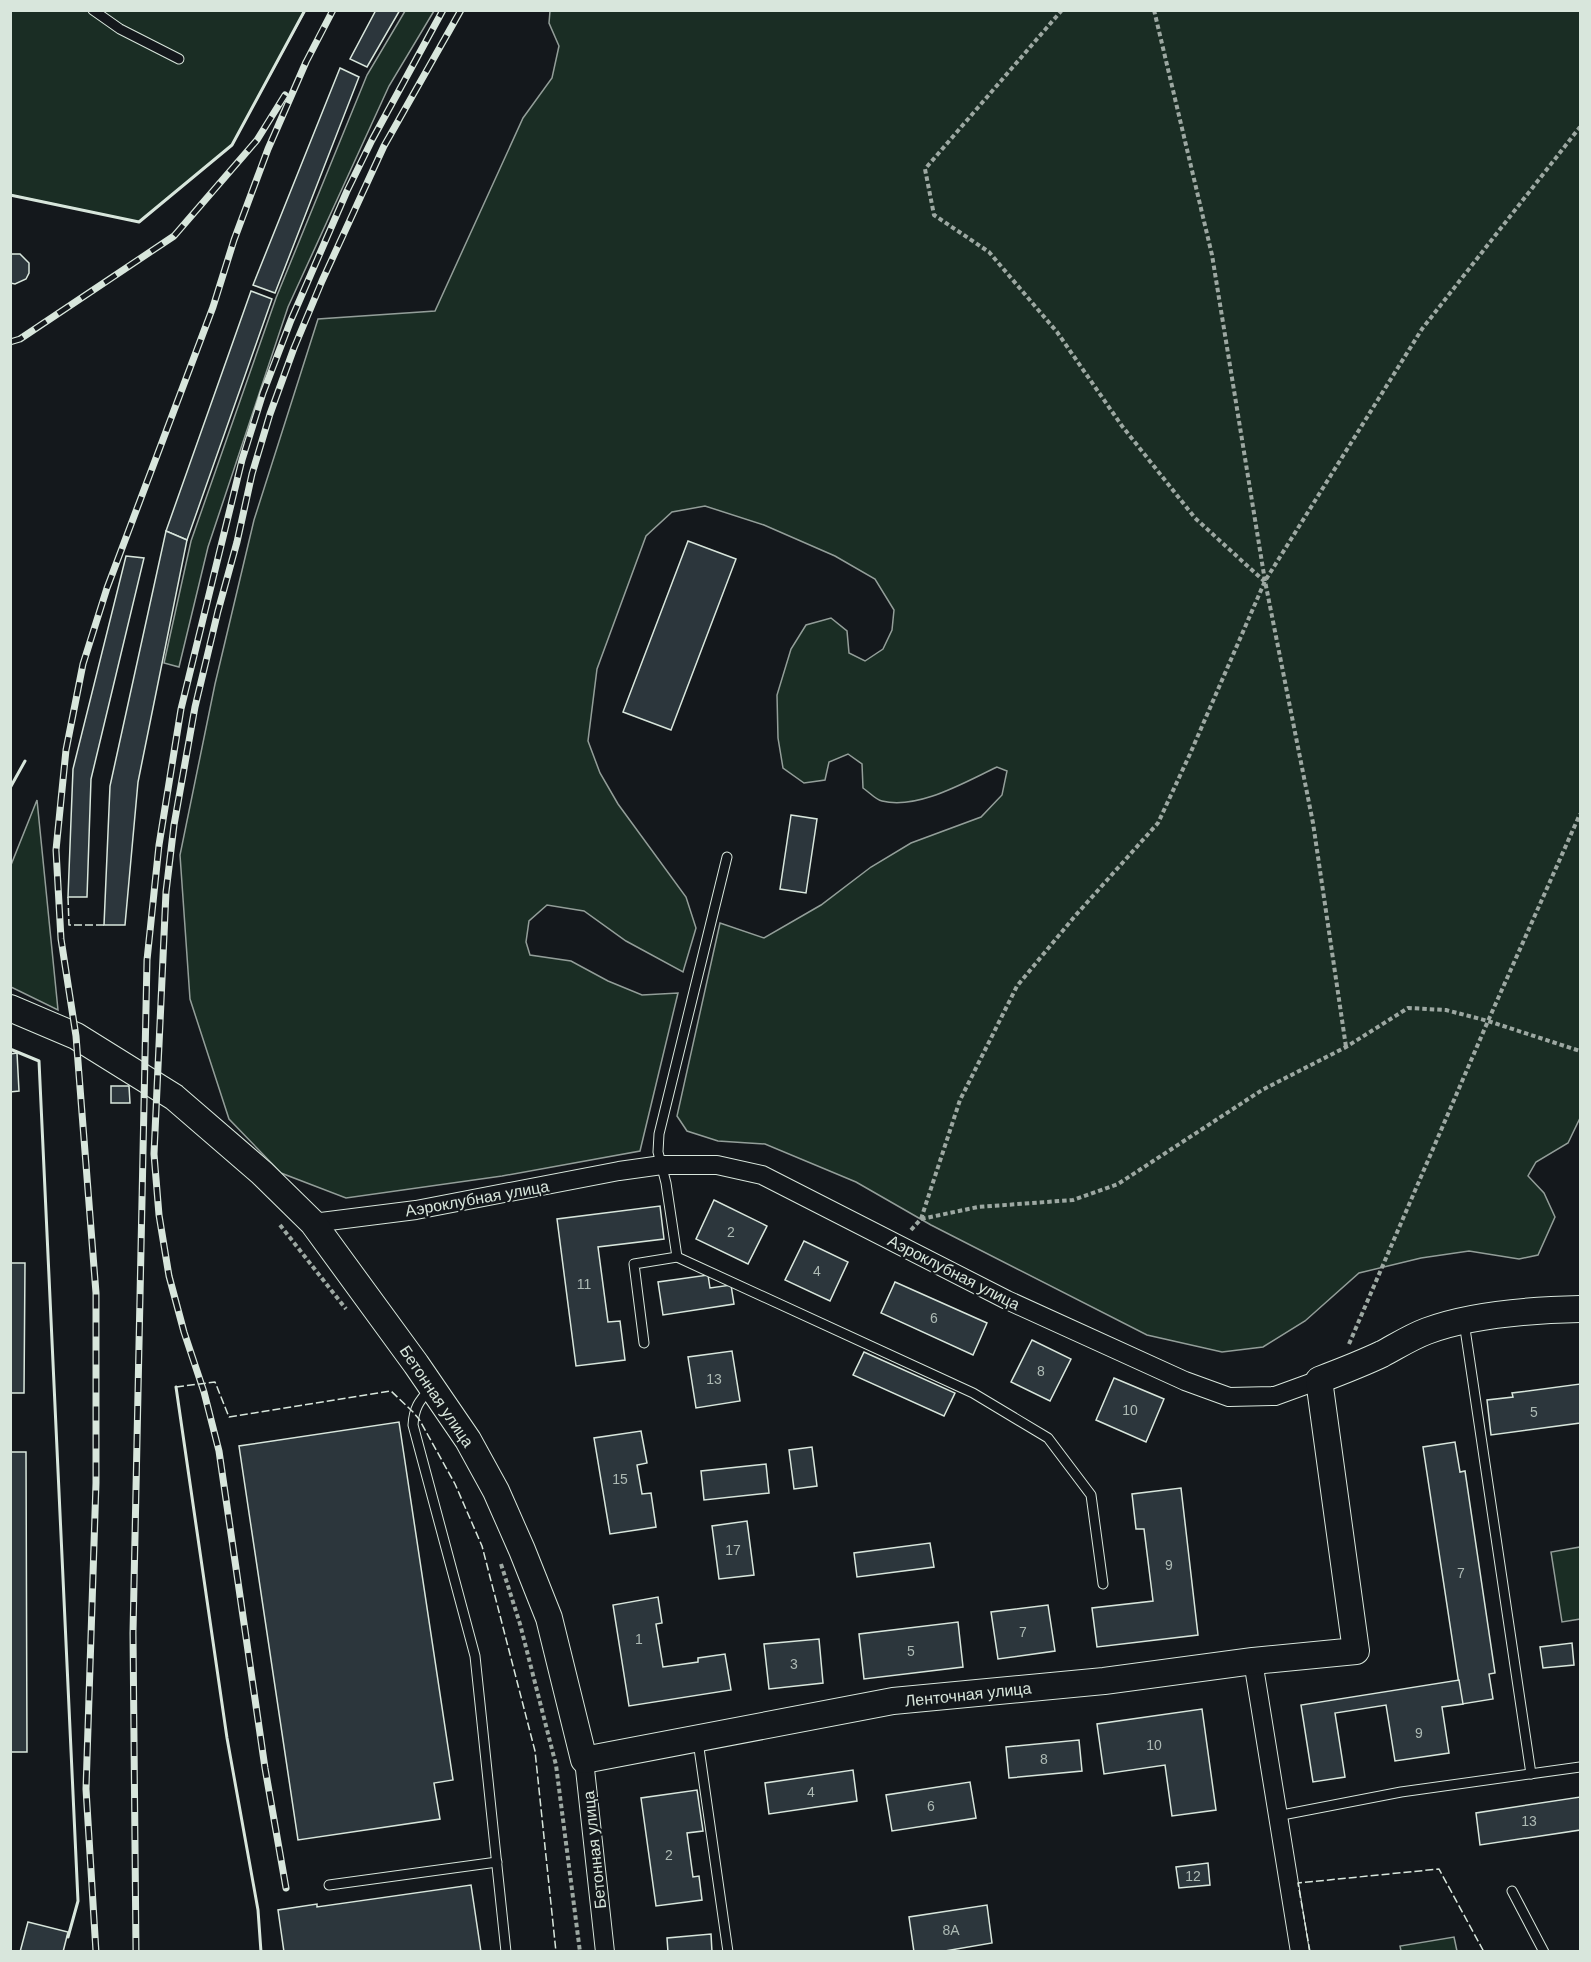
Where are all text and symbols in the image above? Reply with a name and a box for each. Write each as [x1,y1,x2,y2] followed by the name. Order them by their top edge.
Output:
[404,1177,550,1220] street label: Аэроклубная улица
[727,1224,735,1240] house number: 2
[885,1232,1023,1313] street label: Аэроклубная улица
[813,1263,821,1279] house number: 4
[577,1276,591,1292] house number: 11
[930,1310,938,1326] house number: 6
[396,1342,477,1450] street label: Бетонная улица
[1037,1363,1045,1379] house number: 8
[706,1371,722,1387] house number: 13
[1122,1402,1138,1418] house number: 10
[1530,1404,1538,1420] house number: 5
[612,1471,628,1487] house number: 15
[725,1542,741,1558] house number: 17
[1165,1557,1173,1573] house number: 9
[1457,1565,1465,1581] house number: 7
[1019,1624,1027,1640] house number: 7
[635,1631,643,1647] house number: 1
[907,1643,915,1659] house number: 5
[790,1656,798,1672] house number: 3
[904,1679,1032,1710] street label: Ленточная улица
[1415,1725,1423,1741] house number: 9
[1146,1737,1162,1753] house number: 10
[1040,1751,1048,1767] house number: 8
[807,1784,815,1800] house number: 4
[580,1790,609,1910] street label: Бетонная улица
[927,1798,935,1814] house number: 6
[1521,1813,1537,1829] house number: 13
[665,1847,673,1863] house number: 2
[1185,1868,1201,1884] house number: 12
[942,1922,960,1938] house number: 8А

